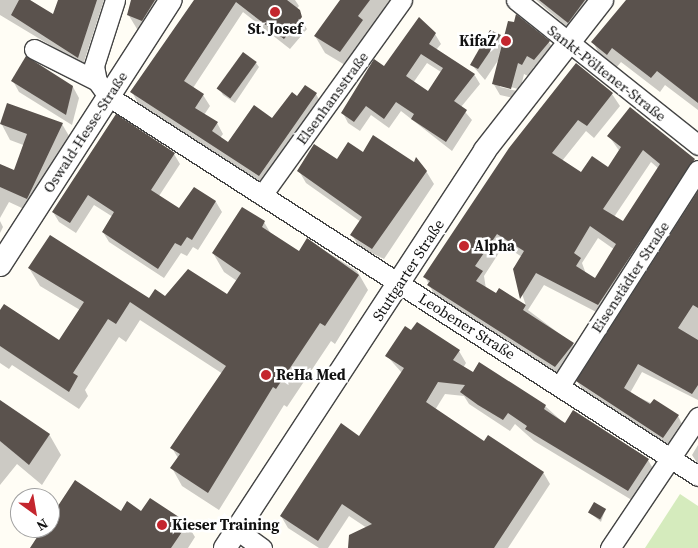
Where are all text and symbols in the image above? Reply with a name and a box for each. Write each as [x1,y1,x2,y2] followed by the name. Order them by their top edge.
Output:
[269,6,281,18] marker: St. Josef
[247,20,303,38] place label: St. Josef
[544,21,670,125] street label: Sankt-Pöltener-Straße
[459,32,496,50] place label: KifaZ
[500,35,512,47] marker: KifaZ
[292,48,372,148] street label: Elsenhansstraße
[39,68,131,196] street label: Oswald-Hesse-Straße
[368,216,448,324] street label: Stuttgarter Straße
[587,218,673,336] street label: Eisenstädter Straße
[474,237,515,255] place label: Alpha
[458,240,470,252] marker: Alpha
[415,289,519,363] street label: Leobener Straße
[276,366,346,384] place label: ReHa Med
[260,369,272,381] marker: ReHa Med
[10,488,60,538] north arrow
[33,514,52,536] text: N
[172,516,279,534] place label: Kieser Training
[156,519,168,531] marker: Kieser Training

